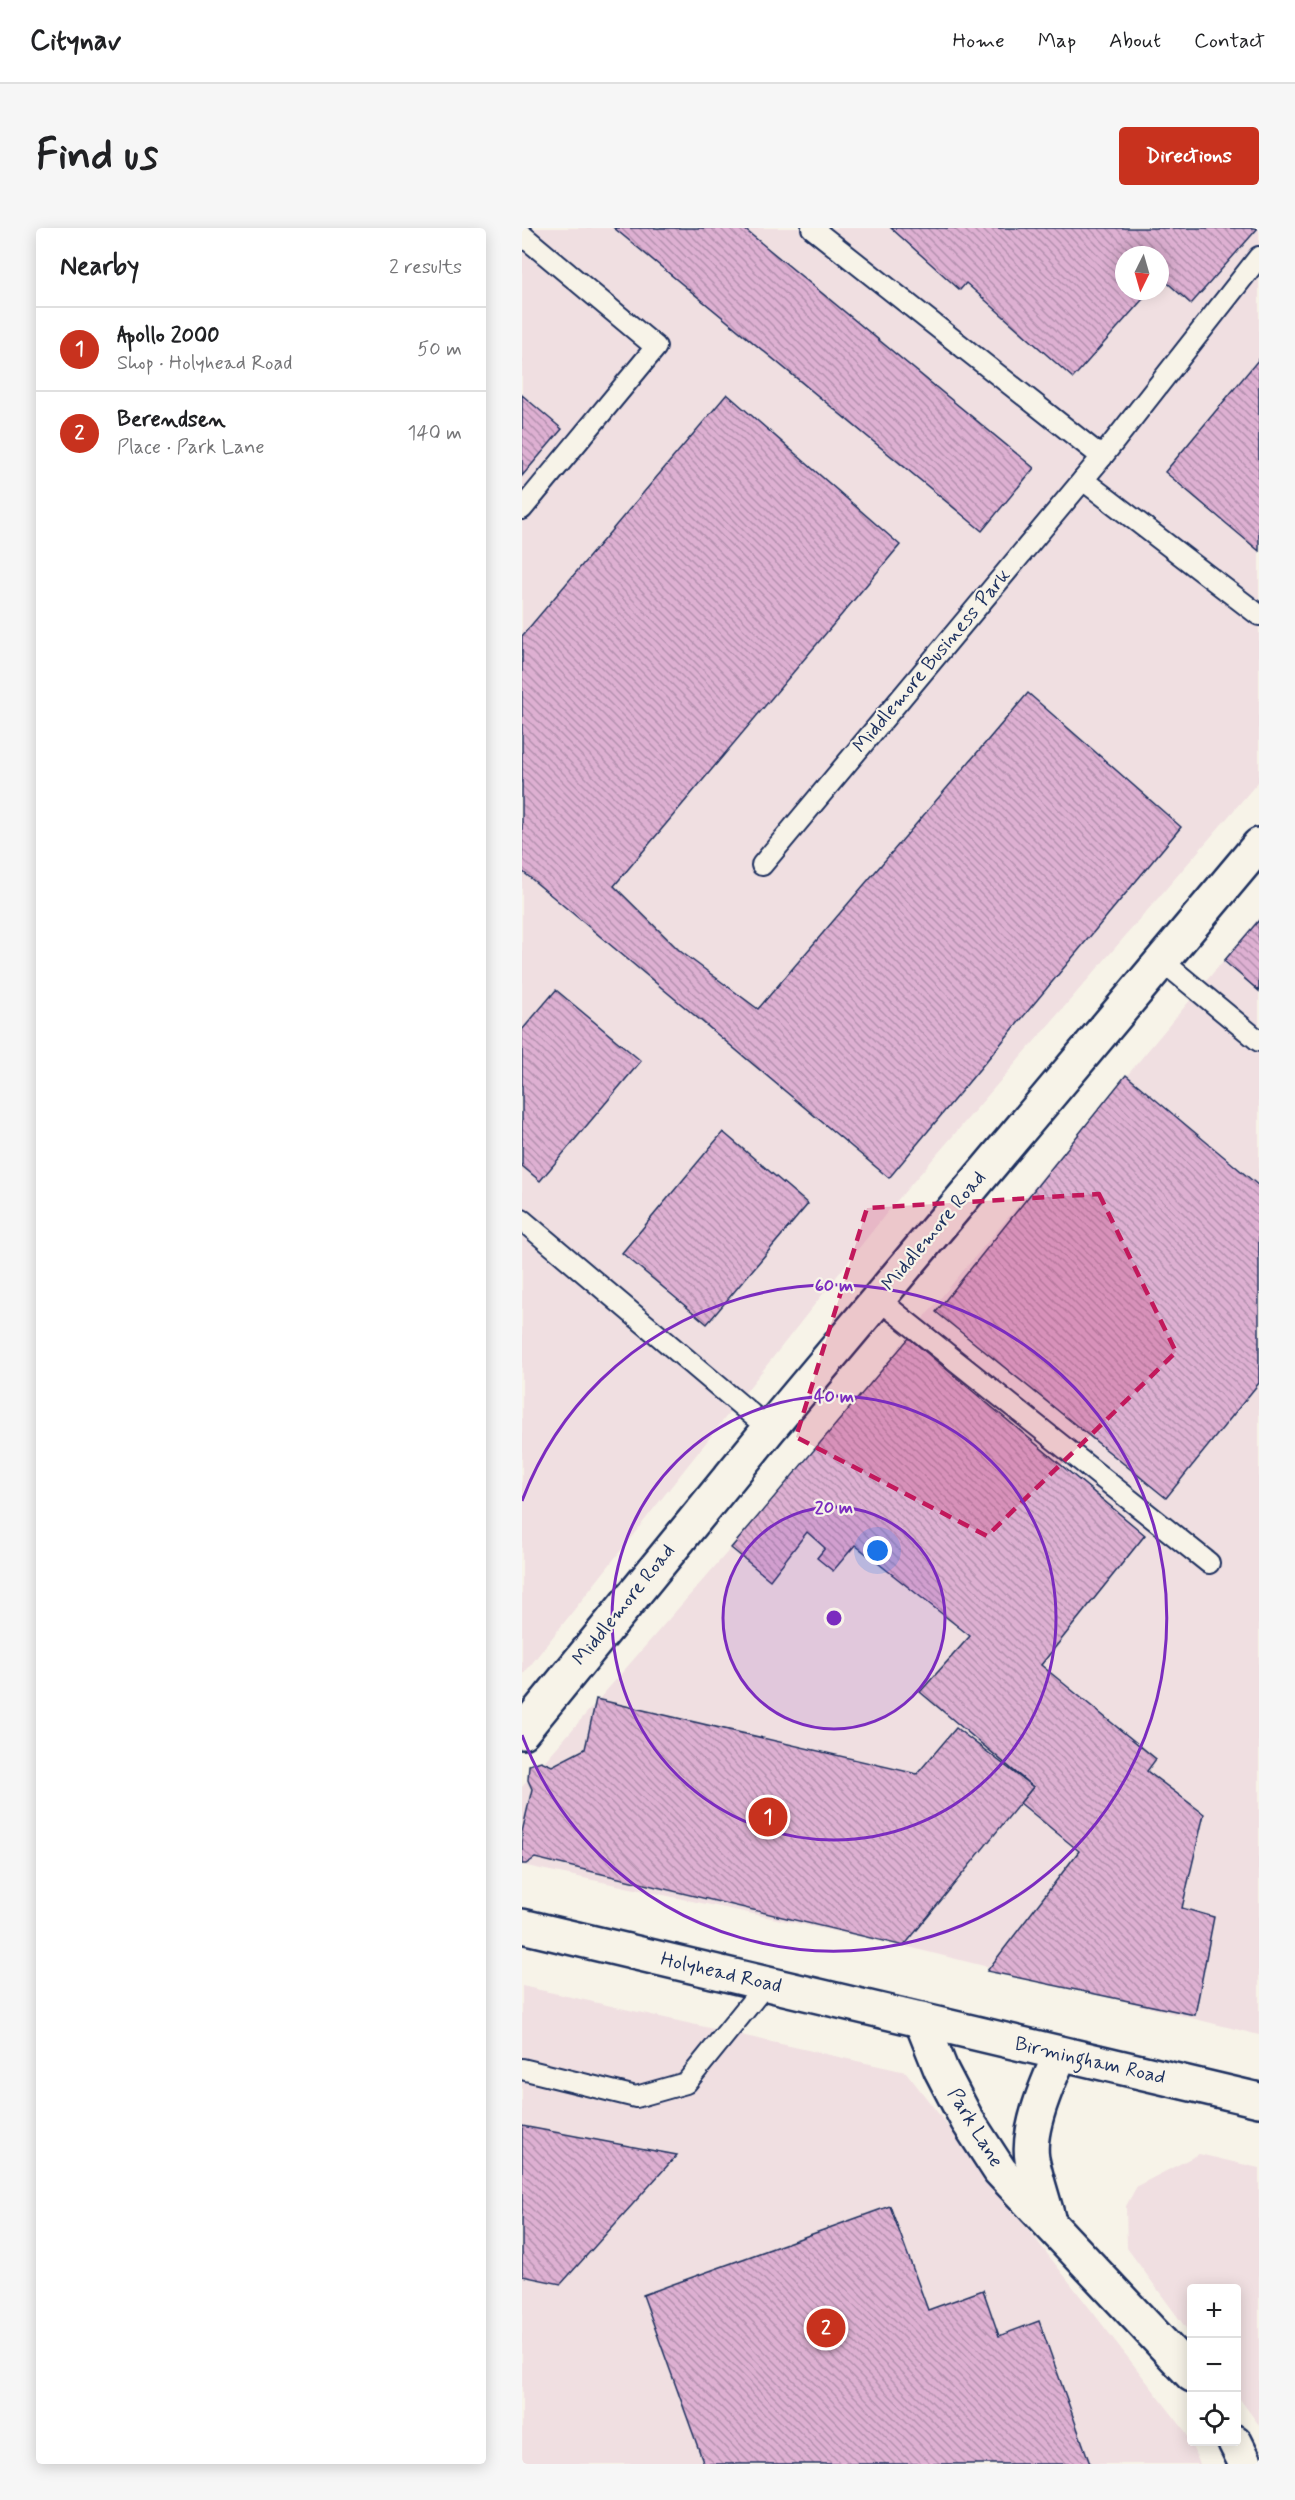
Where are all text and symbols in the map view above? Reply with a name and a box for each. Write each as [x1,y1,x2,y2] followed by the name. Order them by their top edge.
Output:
[30,23,121,60] text: Citynav
[953,27,1005,55] text: Home
[1038,27,1076,55] text: Map
[1109,27,1161,55] text: About
[1194,27,1265,55] text: Contact
[1119,127,1259,185] button: Directions
[36,129,158,184] text: Find us
[1115,246,1169,300] north arrow
[60,250,139,284] text: Nearby
[389,254,462,281] text: 2 results
[117,322,220,350] text: Apollo 2000
[75,336,84,363] text: 1
[417,336,462,363] text: 50 m
[117,350,292,377] text: Shop · Holyhead Road
[117,406,226,434] text: Berendsen
[75,420,84,447] text: 2
[408,420,462,447] text: 140 m
[117,434,264,461] text: Place · Park Lane
[847,563,1017,759] street label: Middlemore Business Park
[876,1165,992,1297] street label: Middlemore Road
[815,1274,853,1298] text: 60 m
[814,1385,854,1409] text: 40 m
[815,1496,853,1520] text: 20 m
[863,1536,892,1565] your location
[567,1539,681,1671] street label: Middlemore Road
[824,1608,844,1628] centre of rings
[748,1794,788,1840] pin: 1
[658,1946,784,2000] street label: Holyhead Road
[1012,2031,1168,2093] street label: Birmingham Road
[941,2083,1009,2173] street label: Park Lane
[1187,2284,1241,2446] map controls
[1187,2284,1241,2338] button: +
[806,2306,846,2350] pin: 2
[1187,2338,1241,2392] button: −
[1187,2392,1241,2446] button: locate

